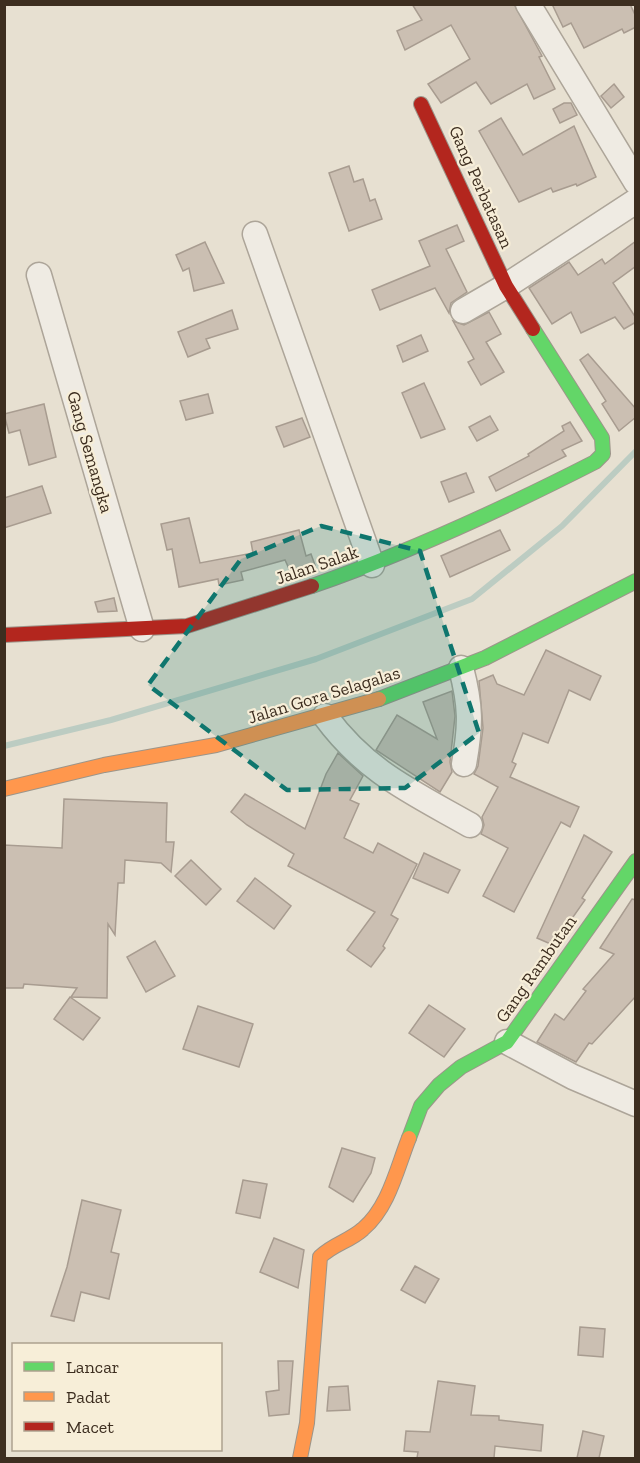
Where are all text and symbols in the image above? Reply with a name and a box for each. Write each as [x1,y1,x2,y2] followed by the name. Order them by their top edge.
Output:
[444,122,518,252] street label: Gang Perbatasan
[62,388,118,516] street label: Gang Semangka
[273,540,362,589] street label: Jalan Salak
[245,661,403,729] street label: Jalan Gora Selagalas
[491,910,582,1027] street label: Gang Rambutan
[12,1343,222,1451] legend
[66,1356,119,1378] text: Lancar
[66,1386,110,1408] text: Padat
[66,1416,114,1438] text: Macet

